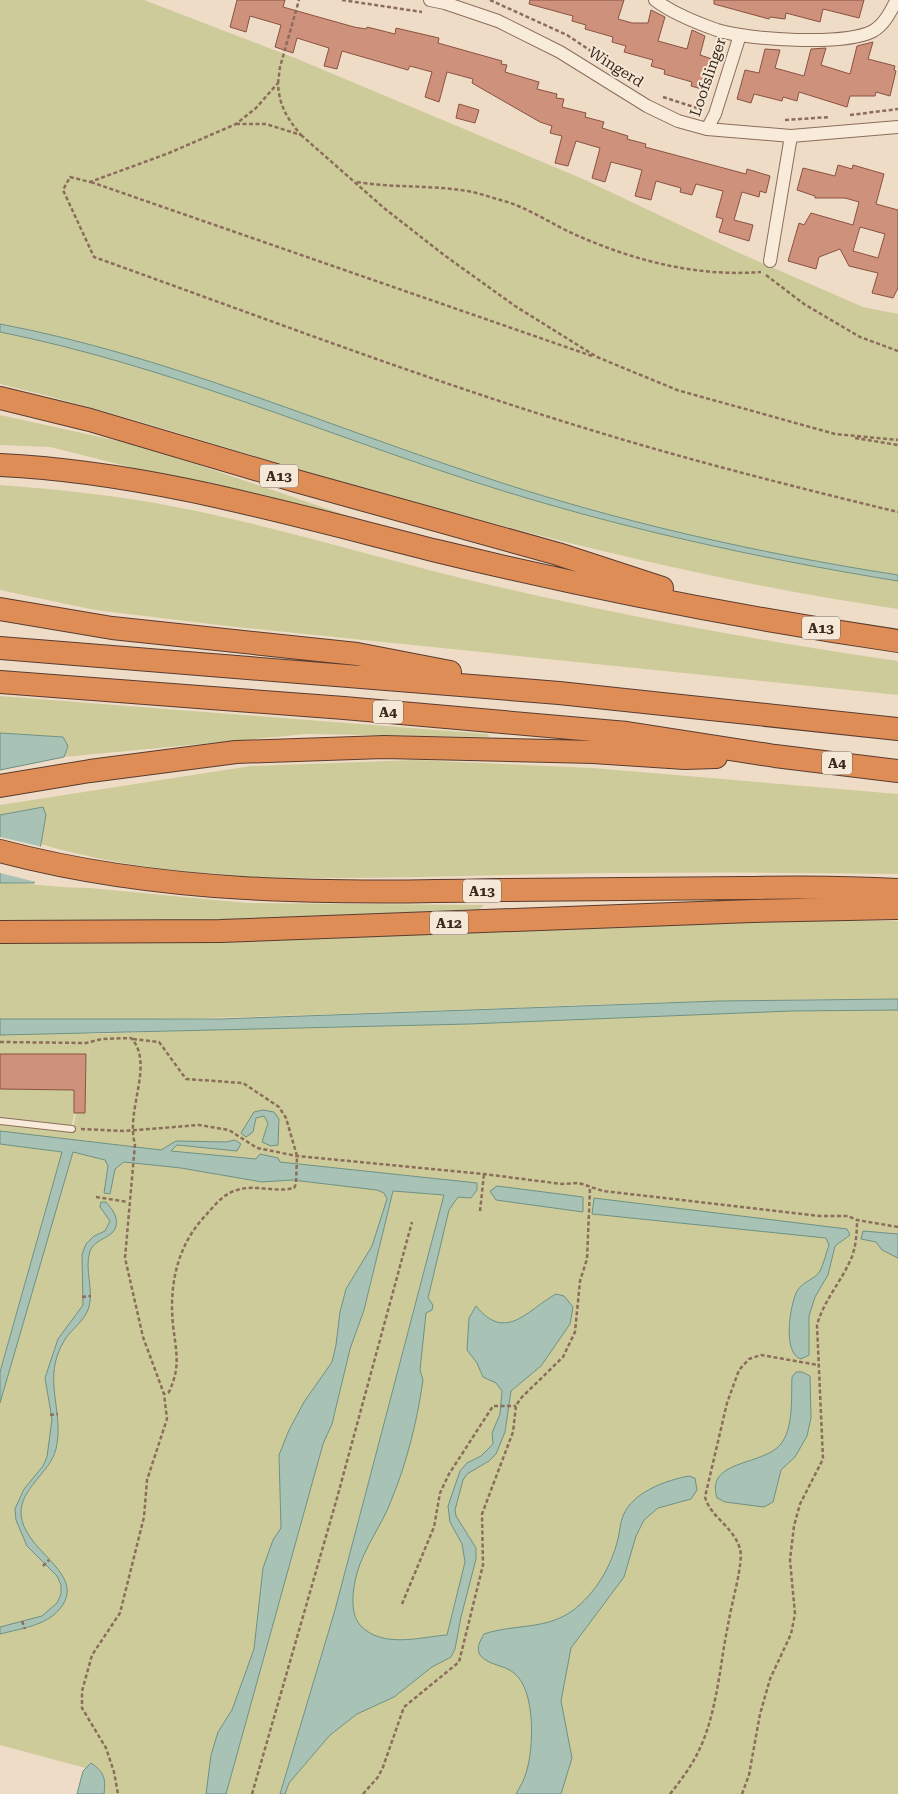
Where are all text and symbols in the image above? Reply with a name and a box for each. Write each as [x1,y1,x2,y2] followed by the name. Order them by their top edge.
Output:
[686,35,730,119] street label: Loofslinger
[585,43,647,91] street label: Wingerd
[260,464,298,488] road number: A13
[802,616,840,640] road number: A13
[373,700,403,724] road number: A4
[822,751,852,774] road number: A4
[463,879,501,902] road number: A13
[430,911,468,934] road number: A12

